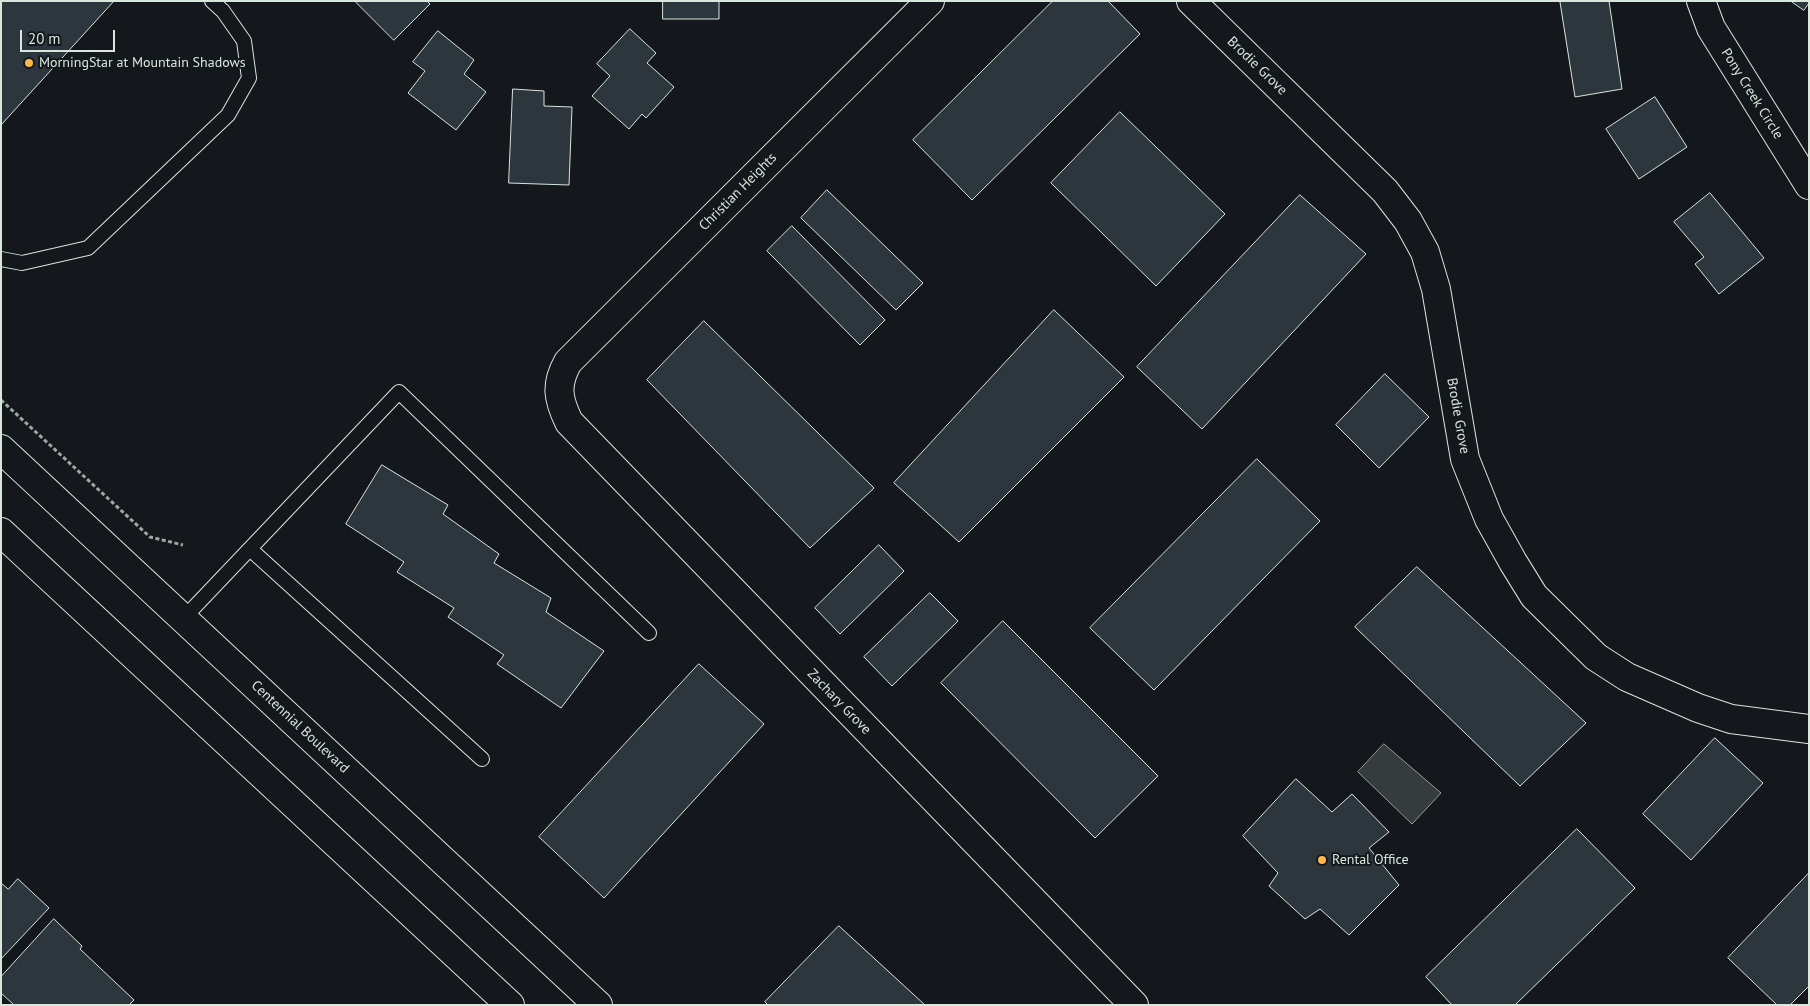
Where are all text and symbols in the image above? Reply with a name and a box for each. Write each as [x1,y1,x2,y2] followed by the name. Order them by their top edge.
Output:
[22,20,118,52] scale bar
[28,29,61,48] text: 20 m
[1223,33,1291,99] street label: Brodie Grove
[1717,46,1787,142] street label: Pony Creek Circle
[39,55,246,71] place label: MorningStar at Mountain Shadows
[23,57,35,69] marker: MorningStar at Mountain Shadows
[696,150,780,234] street label: Christian Heights
[1443,377,1473,455] street label: Brodie Grove
[804,666,874,738] street label: Zachary Grove
[247,677,353,777] street label: Centennial Boulevard
[1332,852,1409,868] place label: Rental Office
[1316,854,1328,866] marker: Rental Office

